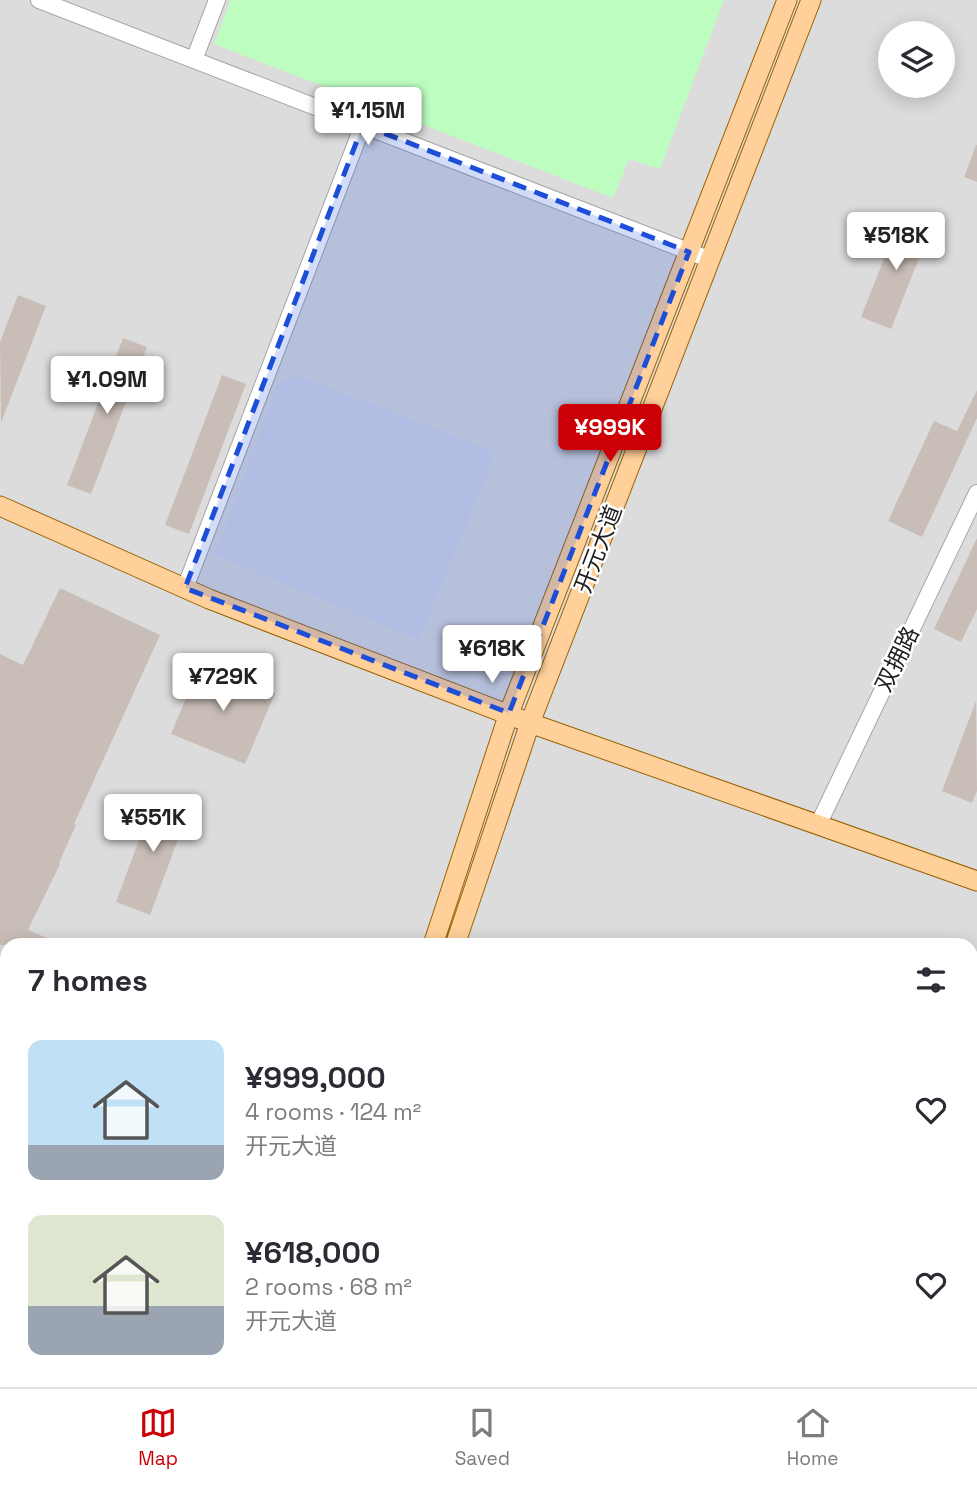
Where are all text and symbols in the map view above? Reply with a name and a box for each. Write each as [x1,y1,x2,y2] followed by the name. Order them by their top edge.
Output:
[878,21,955,98] map controls
[878,21,955,98] button: layers
[311,88,425,147] pin: ¥1.15M
[331,95,405,125] text: ¥1.15M
[847,212,945,272] pin: ¥518K
[863,220,929,250] text: ¥518K
[50,356,164,416] pin: ¥1.09M
[67,364,147,394] text: ¥1.09M
[561,405,659,464] pin: ¥999K
[574,412,646,442] text: ¥999K
[568,501,628,597] street label: 开元大道
[868,621,926,697] street label: 双拥路
[443,626,541,685] pin: ¥618K
[459,633,525,663] text: ¥618K
[174,654,272,713] pin: ¥729K
[188,661,258,691] text: ¥729K
[104,794,202,854] pin: ¥551K
[120,802,186,832] text: ¥551K
[28,961,148,1000] text: 7 homes
[912,961,950,999] icon: filters
[245,1058,386,1097] text: ¥999,000
[84,1068,168,1152] icon: home
[912,1091,950,1129] icon: heart
[245,1097,421,1127] text: 4 rooms · 124 m²
[245,1131,337,1161] text: 开元大道
[245,1233,380,1272] text: ¥618,000
[84,1243,168,1327] icon: home
[912,1266,950,1304] icon: heart
[245,1272,412,1302] text: 2 rooms · 68 m²
[245,1306,337,1336] text: 开元大道
[138,1404,178,1471] tab: Map
[455,1404,510,1471] tab: Saved
[787,1404,839,1471] tab: Home

